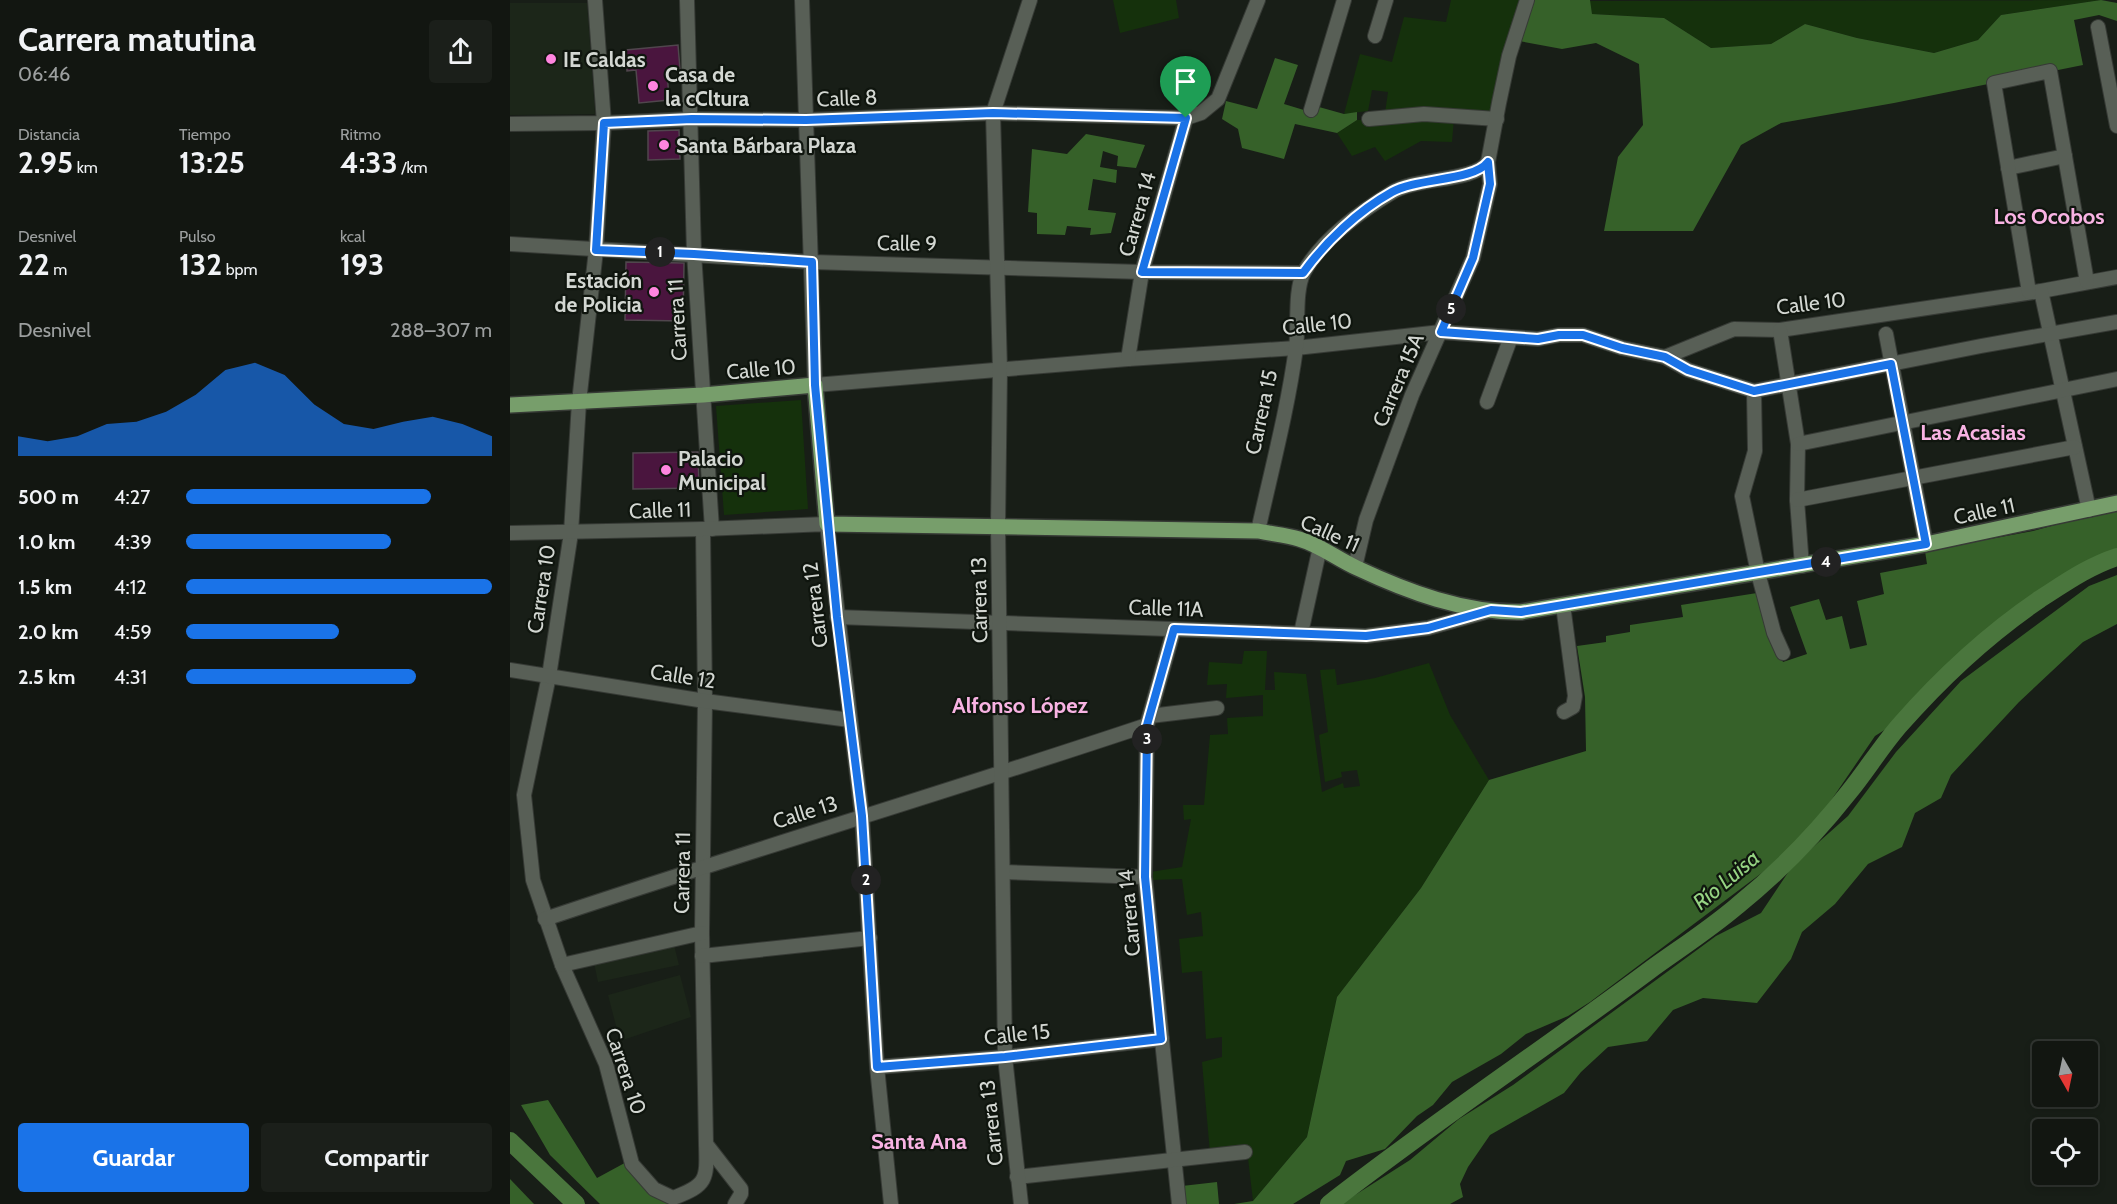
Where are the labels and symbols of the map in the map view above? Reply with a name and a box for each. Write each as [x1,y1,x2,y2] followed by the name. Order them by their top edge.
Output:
[563,47,646,72] place label: IE Caldas
[544,52,558,66] marker: IE Caldas
[1160,56,1211,118] pin
[665,62,750,111] place label: Casa de la cCltura
[646,79,660,93] marker: Casa de la cCltura
[816,84,878,112] street label: Calle 8
[676,133,857,158] place label: Santa Bárbara Plaza
[657,138,671,152] marker: Santa Bárbara Plaza
[1113,169,1161,259] street label: Carrera 14
[1993,203,2105,230] district label: Los Ocobos
[877,230,937,256] street label: Calle 9
[645,237,675,267] pin: 1
[555,268,643,317] place label: Estación de Policia
[662,279,692,361] street label: Carrera 11
[647,285,661,299] marker: Estación de Policia
[1775,286,1847,320] street label: Calle 10
[1436,294,1466,324] pin: 5
[1281,308,1353,340] street label: Calle 10
[1367,329,1429,431] street label: Carrera 15A
[725,354,797,384] street label: Calle 10
[1240,367,1282,457] street label: Carrera 15
[1920,419,2026,446] district label: Las Acasias
[678,446,767,495] place label: Palacio Municipal
[659,463,673,477] marker: Palacio Municipal
[1951,492,2017,530] street label: Calle 11
[629,496,691,524] street label: Calle 11
[1297,509,1363,557] street label: Calle 11
[522,543,560,635] street label: Carrera 10
[1811,547,1841,577] pin: 4
[966,557,992,643] street label: Carrera 13
[797,561,833,649] street label: Carrera 12
[1128,594,1204,622] street label: Calle 11A
[648,658,718,694] street label: Calle 12
[952,692,1089,719] district label: Alfonso López
[1132,724,1162,754] pin: 3
[770,790,840,834] street label: Calle 13
[669,832,695,914] street label: Carrera 11
[1687,844,1765,916] water label: Río Luisa
[851,865,881,895] pin: 2
[1113,869,1145,957] street label: Carrera 14
[983,1018,1051,1050] street label: Calle 15
[600,1025,652,1117] street label: Carrera 10
[2032,1041,2098,1107] north arrow
[974,1079,1008,1167] street label: Carrera 13
[871,1128,967,1155] district label: Santa Ana

